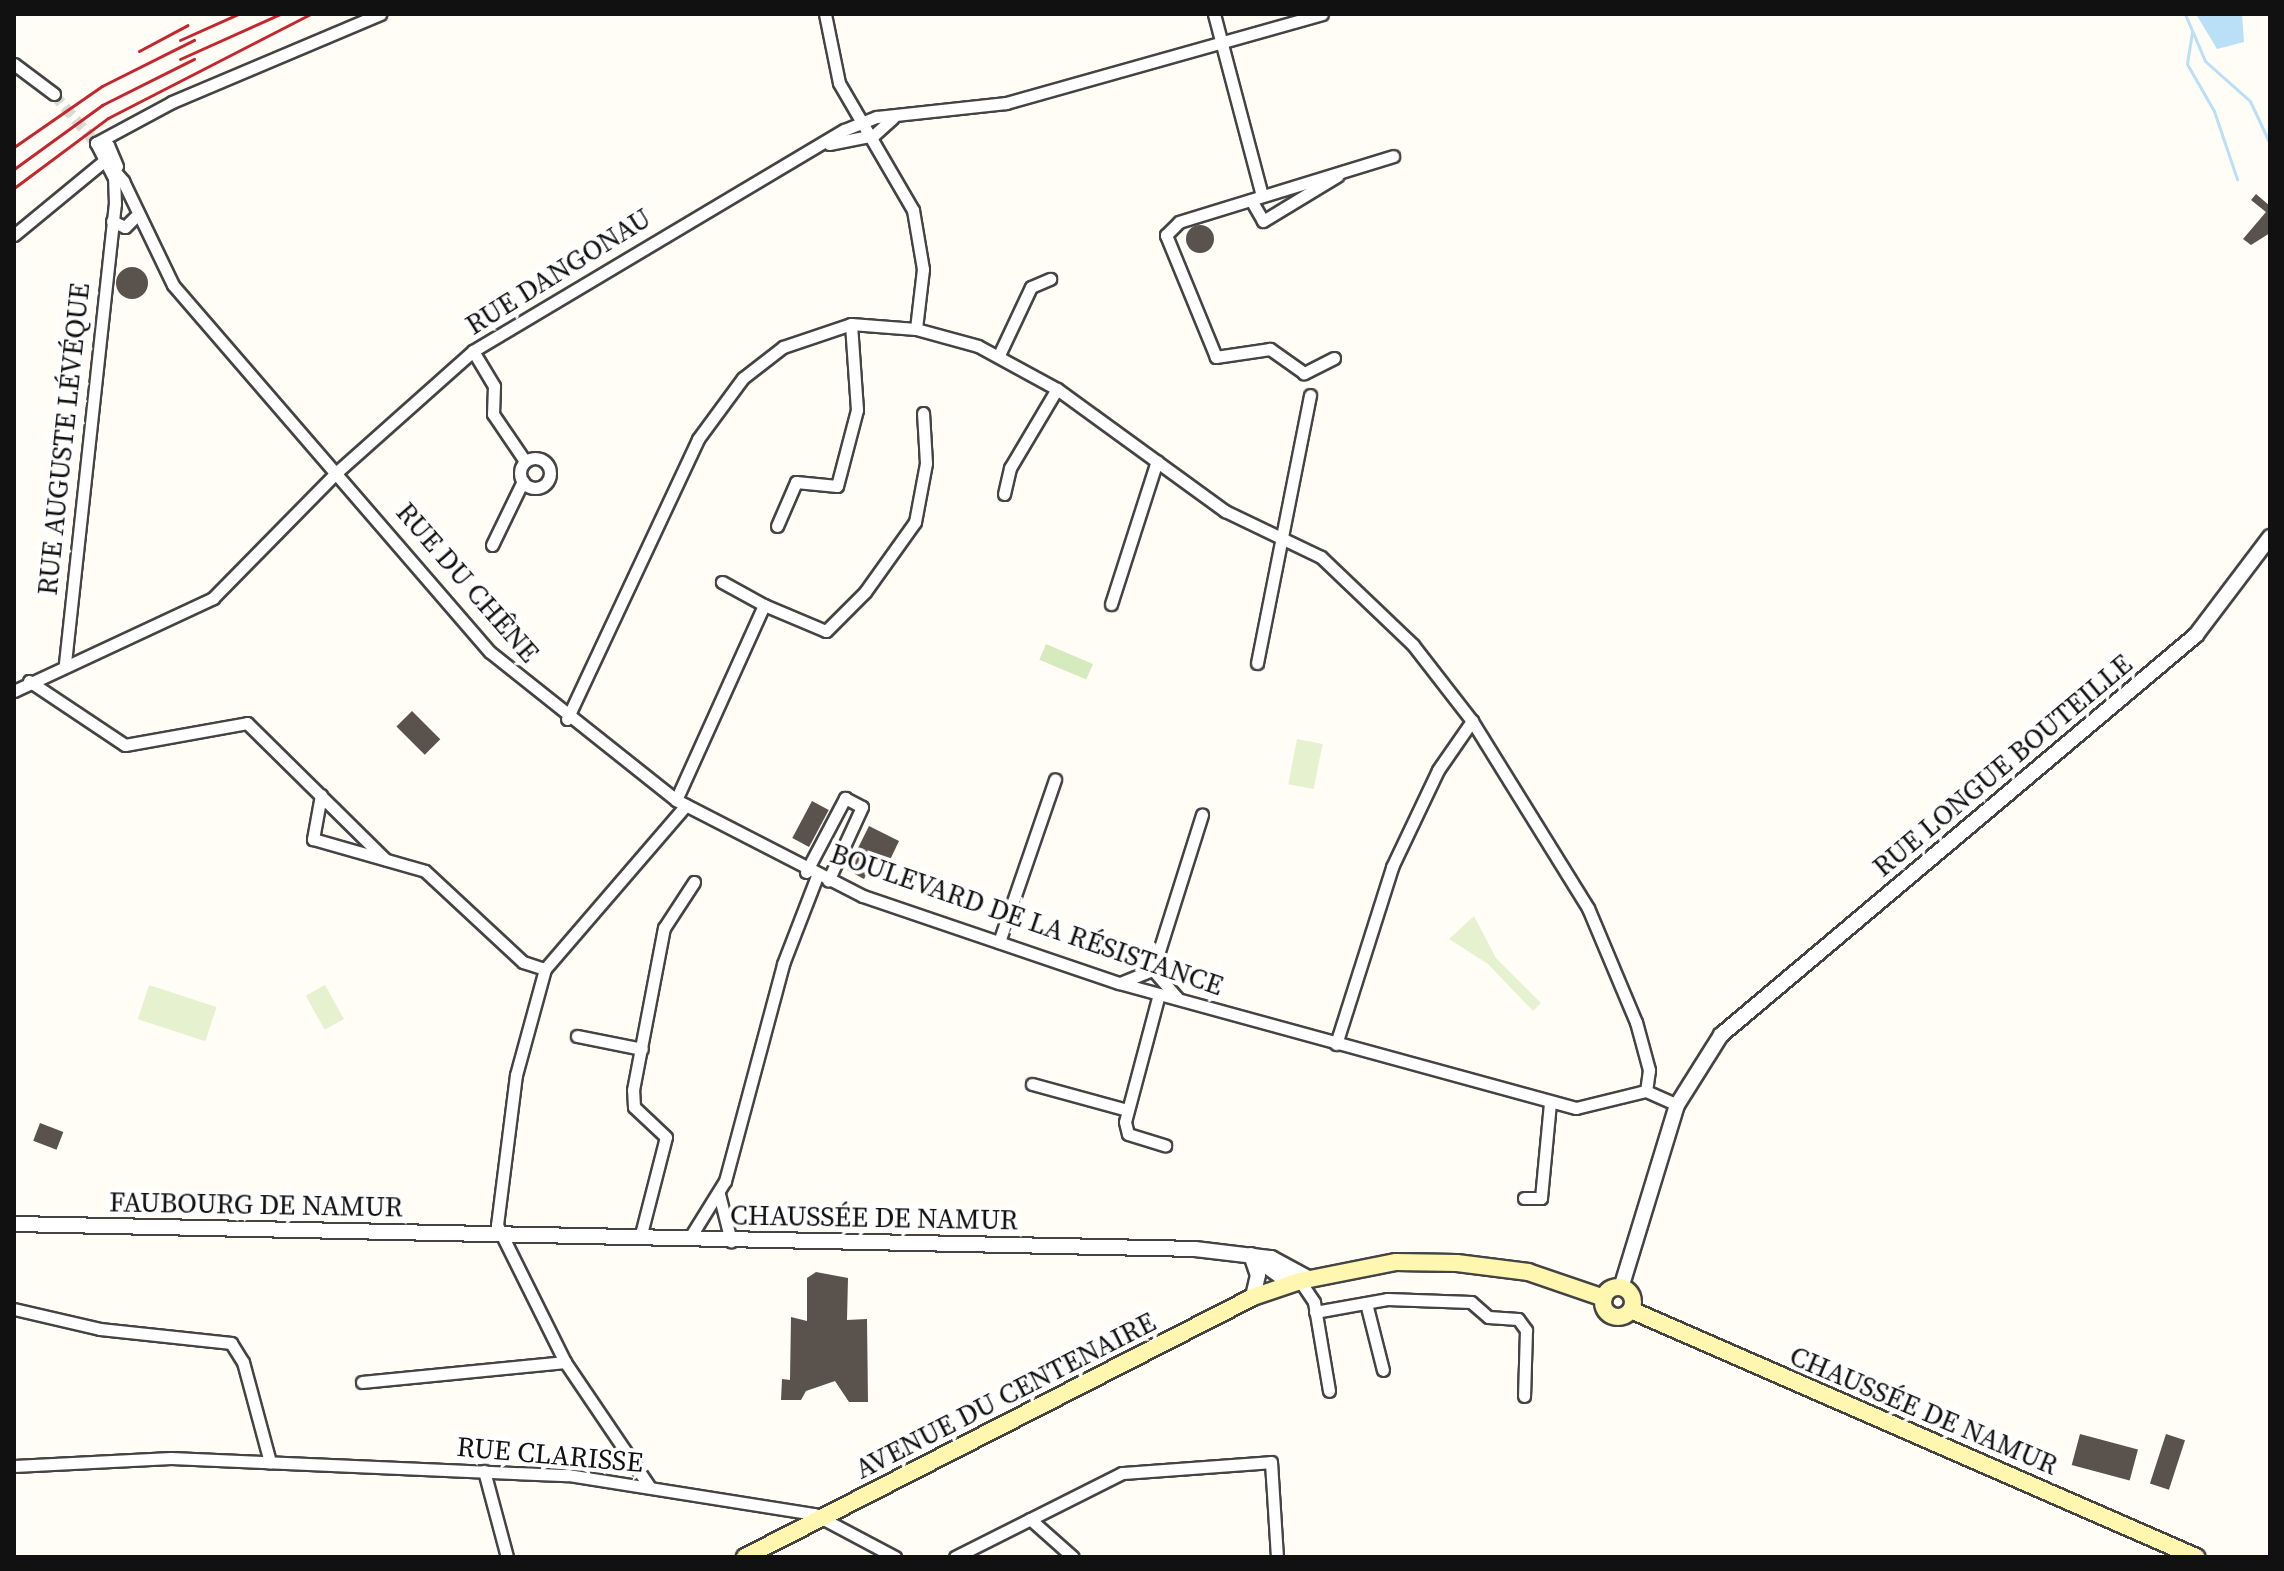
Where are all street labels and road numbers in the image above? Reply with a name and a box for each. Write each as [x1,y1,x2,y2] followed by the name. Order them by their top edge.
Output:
[459,201,657,341] street label: RUE DANGONAU
[30,281,96,597] street label: RUE AUGUSTE LÉVÉQUE
[390,495,546,669] street label: RUE DU CHÊNE
[1866,647,2138,883] street label: RUE LONGUE BOUTEILLE
[826,836,1228,1002] street label: BOULEVARD DE LA RÉSISTANCE
[109,1185,403,1223] street label: FAUBOURG DE NAMUR
[730,1198,1018,1236] street label: CHAUSSÉE DE NAMUR
[849,1304,1161,1486] street label: AVENUE DU CENTENAIRE
[1785,1338,2063,1482] street label: CHAUSSÉE DE NAMUR
[455,1429,645,1479] street label: RUE CLARISSE

